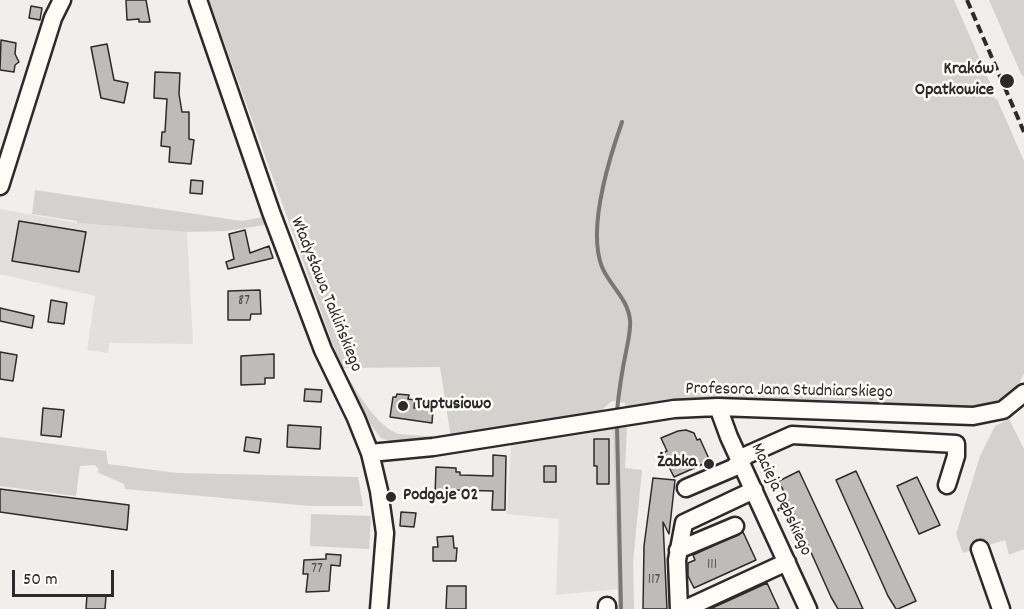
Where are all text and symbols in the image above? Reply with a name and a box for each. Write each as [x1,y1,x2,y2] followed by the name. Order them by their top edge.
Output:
[915,60,994,103] place label: Kraków Opatkowice
[998,72,1016,90] marker: Kraków Opatkowice
[284,215,366,375] street label: Władysława Taklińskiego
[238,293,250,311] house number: 87
[685,379,893,405] street label: Profesora Jana Studniarskiego
[415,395,491,417] place label: Tuptusiowo
[396,399,410,413] marker: Tuptusiowo
[744,440,816,560] street label: Macieja Dębskiego
[657,453,697,475] place label: Żabka
[702,457,716,471] marker: Żabka
[403,486,478,508] place label: Podgaje 02
[384,490,398,504] marker: Podgaje 02
[707,557,717,575] house number: 111
[15,558,117,596] scale bar
[311,561,323,579] house number: 77
[23,568,58,593] text: 50 m
[648,572,660,590] house number: 117

